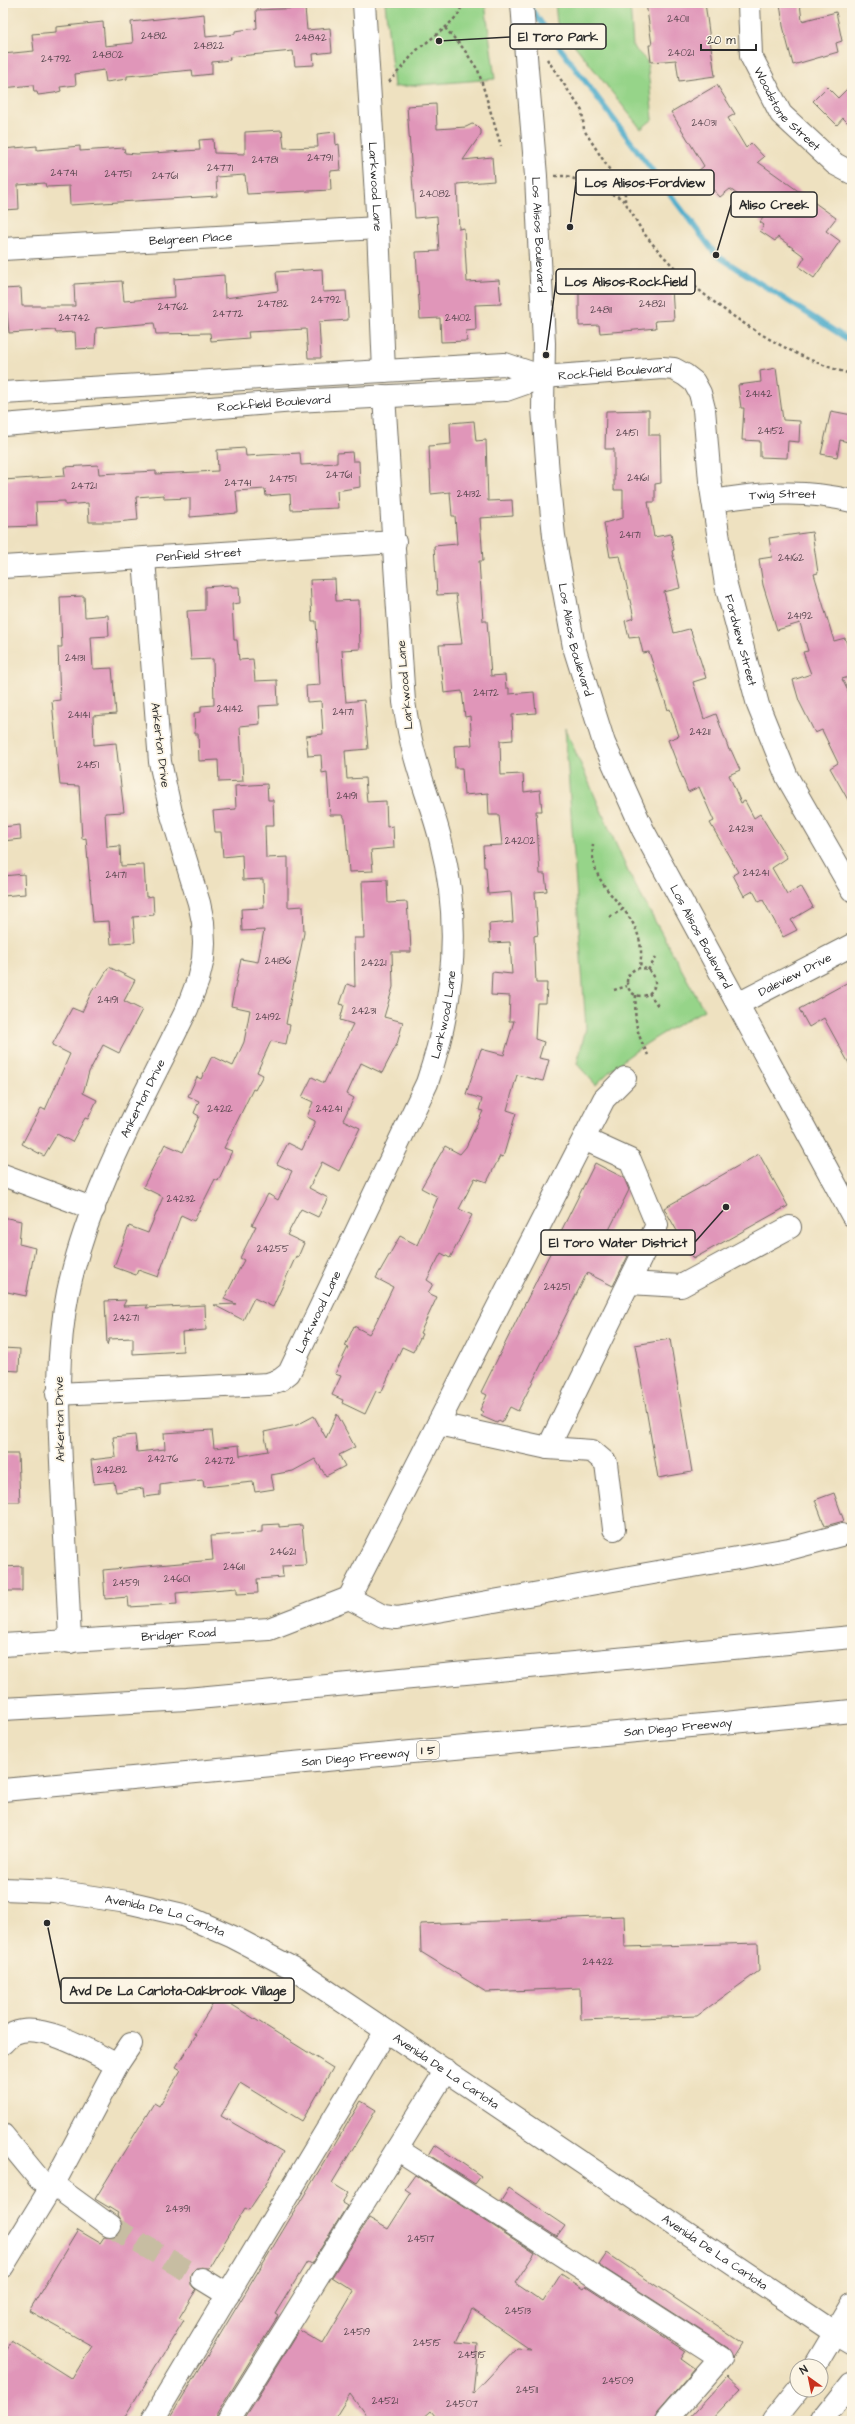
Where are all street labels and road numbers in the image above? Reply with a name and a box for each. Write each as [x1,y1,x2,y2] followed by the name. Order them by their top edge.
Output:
[750,64,824,155] street label: Woodstone Street
[364,141,387,232] street label: Larkwood Lane
[528,176,550,293] street label: Los Alisos Boulevard
[149,228,233,249] street label: Belgreen Place
[558,359,672,384] street label: Rockfield Boulevard
[217,391,331,416] street label: Rockfield Boulevard
[748,485,817,504] street label: Twig Street
[155,543,242,566] street label: Penfield Street
[554,582,597,698] street label: Los Alisos Boulevard
[720,593,761,688] street label: Fordview Street
[393,639,417,730] street label: Larkwood Lane
[146,702,174,789] street label: Ankerton Drive
[666,882,736,991] street label: Los Alisos Boulevard
[755,948,835,1001] street label: Daleview Drive
[427,969,460,1061] street label: Larkwood Lane
[116,1056,170,1140] street label: Ankerton Drive
[291,1267,345,1356] street label: Larkwood Lane
[51,1376,69,1462] street label: Ankerton Drive
[141,1624,217,1645] street label: Bridger Road
[623,1714,734,1741] street label: San Diego Freeway
[417,1741,439,1759] road number: I 5
[301,1744,411,1771] street label: San Diego Freeway
[104,1890,228,1941] street label: Avenida De La Carlota
[390,2029,502,2113] street label: Avenida De La Carlota
[658,2210,771,2294] street label: Avenida De La Carlota

